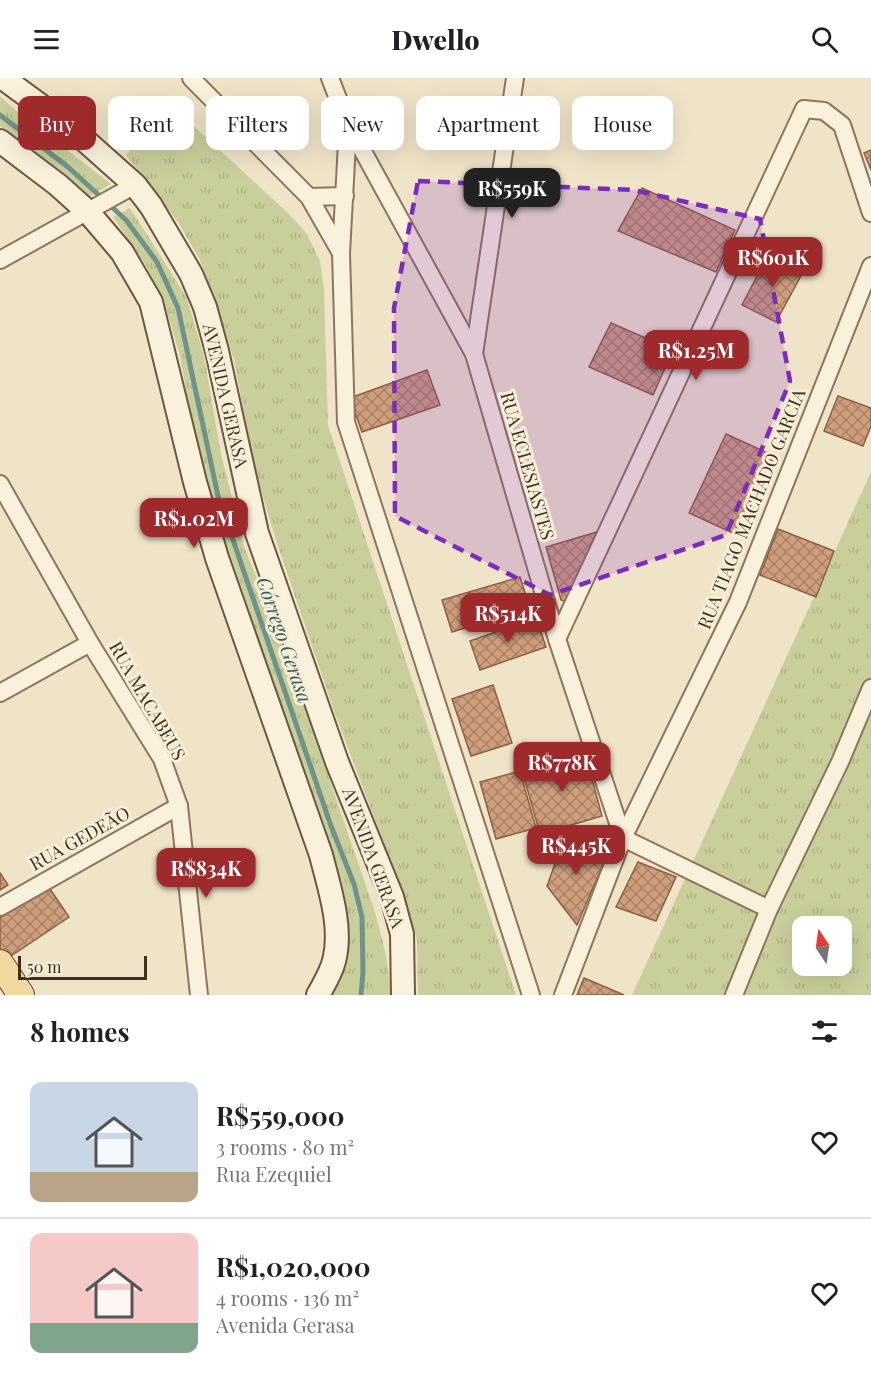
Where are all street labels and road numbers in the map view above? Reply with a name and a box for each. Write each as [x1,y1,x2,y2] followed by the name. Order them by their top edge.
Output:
[197,320,254,471] street label: AVENIDA GERASA
[692,384,811,632] street label: RUA TIAGO MACHADO GARCIA
[495,389,561,542] street label: RUA ECLESIASTES
[104,637,192,764] street label: RUA MACABEUS
[337,783,411,932] street label: AVENIDA GERASA
[25,801,134,876] street label: RUA GEDEÃO

